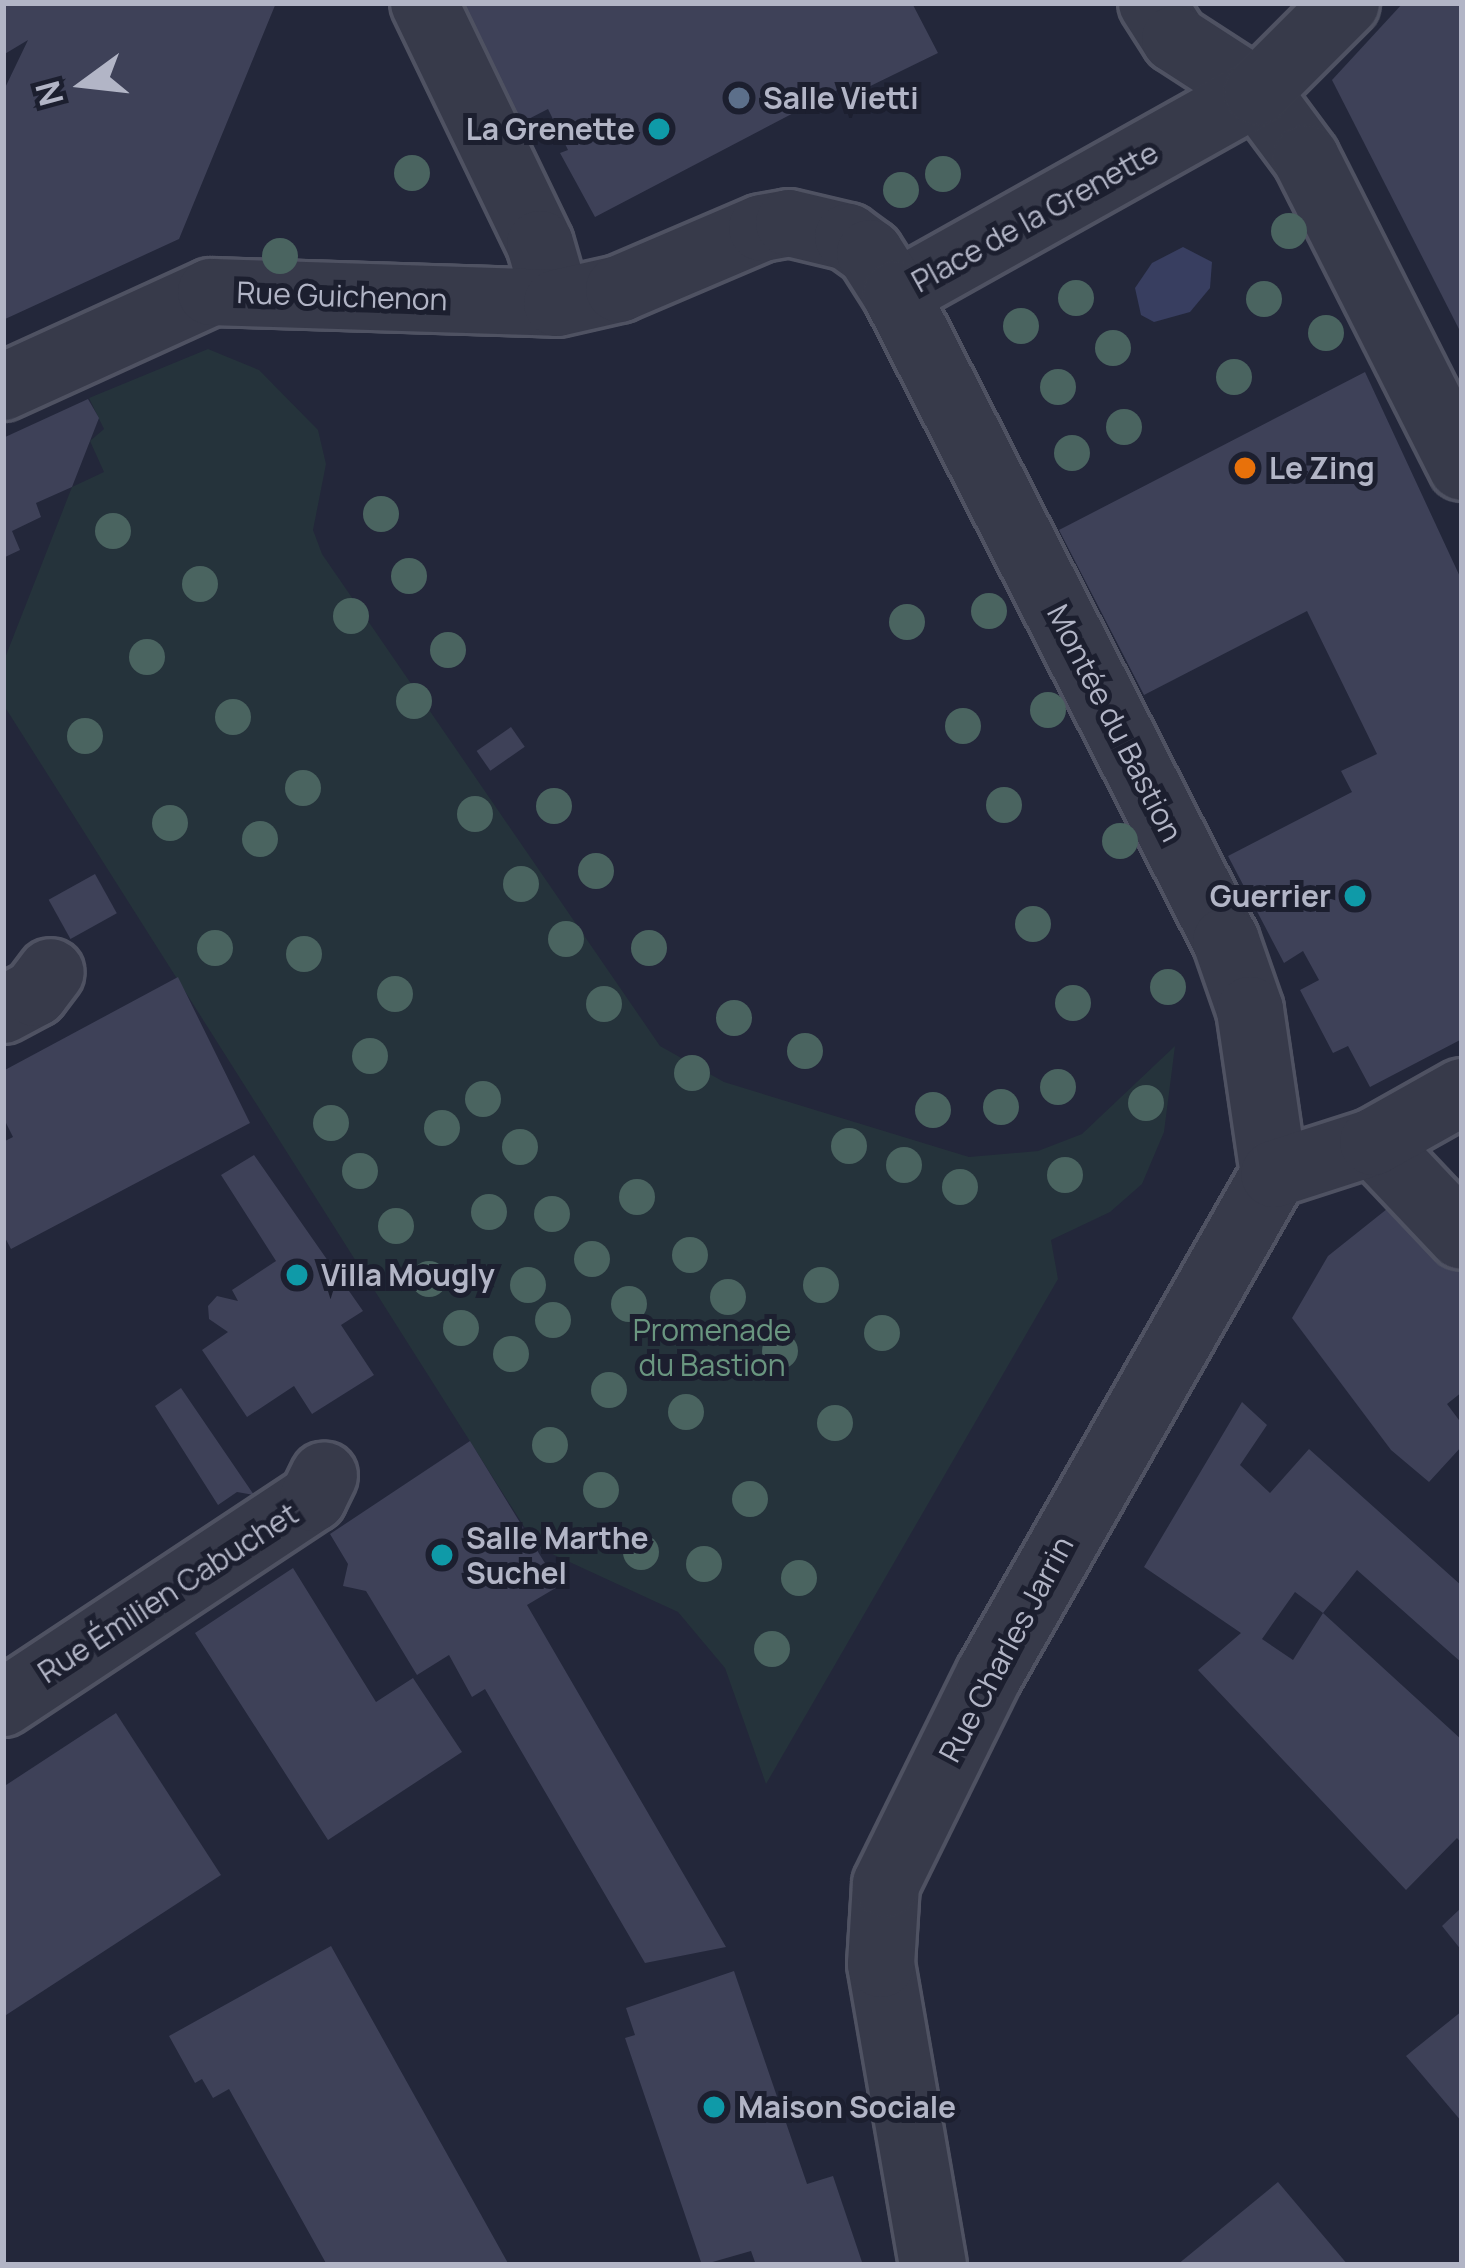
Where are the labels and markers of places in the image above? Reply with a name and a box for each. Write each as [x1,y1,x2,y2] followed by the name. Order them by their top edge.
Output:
[763,80,919,116] place label: Salle Vietti
[726,85,752,111] marker: Salle Vietti
[466,111,635,147] place label: La Grenette
[646,116,672,142] marker: La Grenette
[1269,450,1375,486] place label: Le Zing
[1232,455,1258,481] marker: Le Zing
[1210,878,1331,914] place label: Guerrier
[1342,883,1368,909] marker: Guerrier
[321,1257,495,1293] place label: Villa Mougly
[284,1262,310,1288] marker: Villa Mougly
[466,1520,649,1590] place label: Salle Marthe Suchel
[429,1542,455,1568] marker: Salle Marthe Suchel
[738,2089,956,2125] place label: Maison Sociale
[701,2094,727,2120] marker: Maison Sociale

